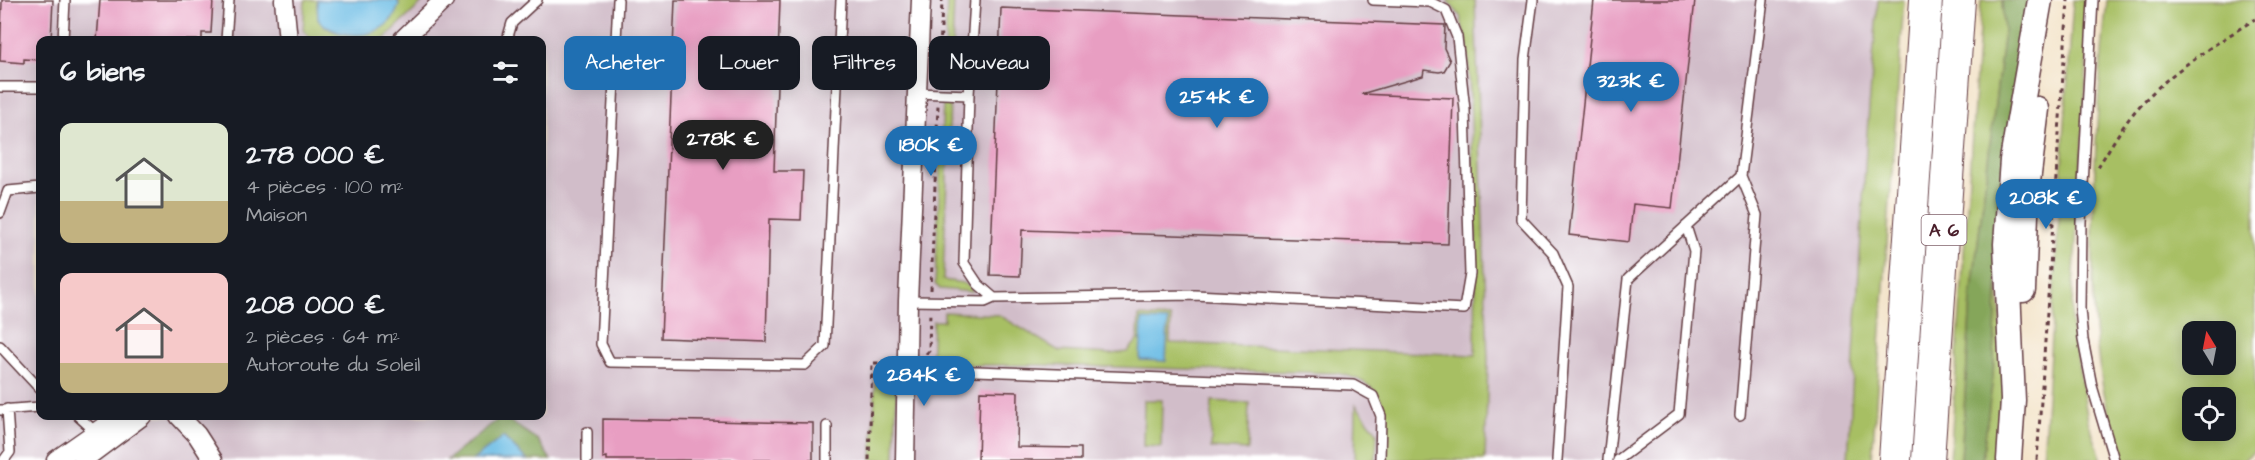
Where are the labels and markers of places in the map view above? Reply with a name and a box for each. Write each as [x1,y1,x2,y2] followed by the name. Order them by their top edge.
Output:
[1582,62,1680,113] pin: 323K €
[1168,78,1266,129] pin: 254K €
[674,120,772,171] pin: 278K €
[882,126,980,177] pin: 180K €
[1997,179,2095,230] pin: 208K €
[875,356,973,407] pin: 284K €

